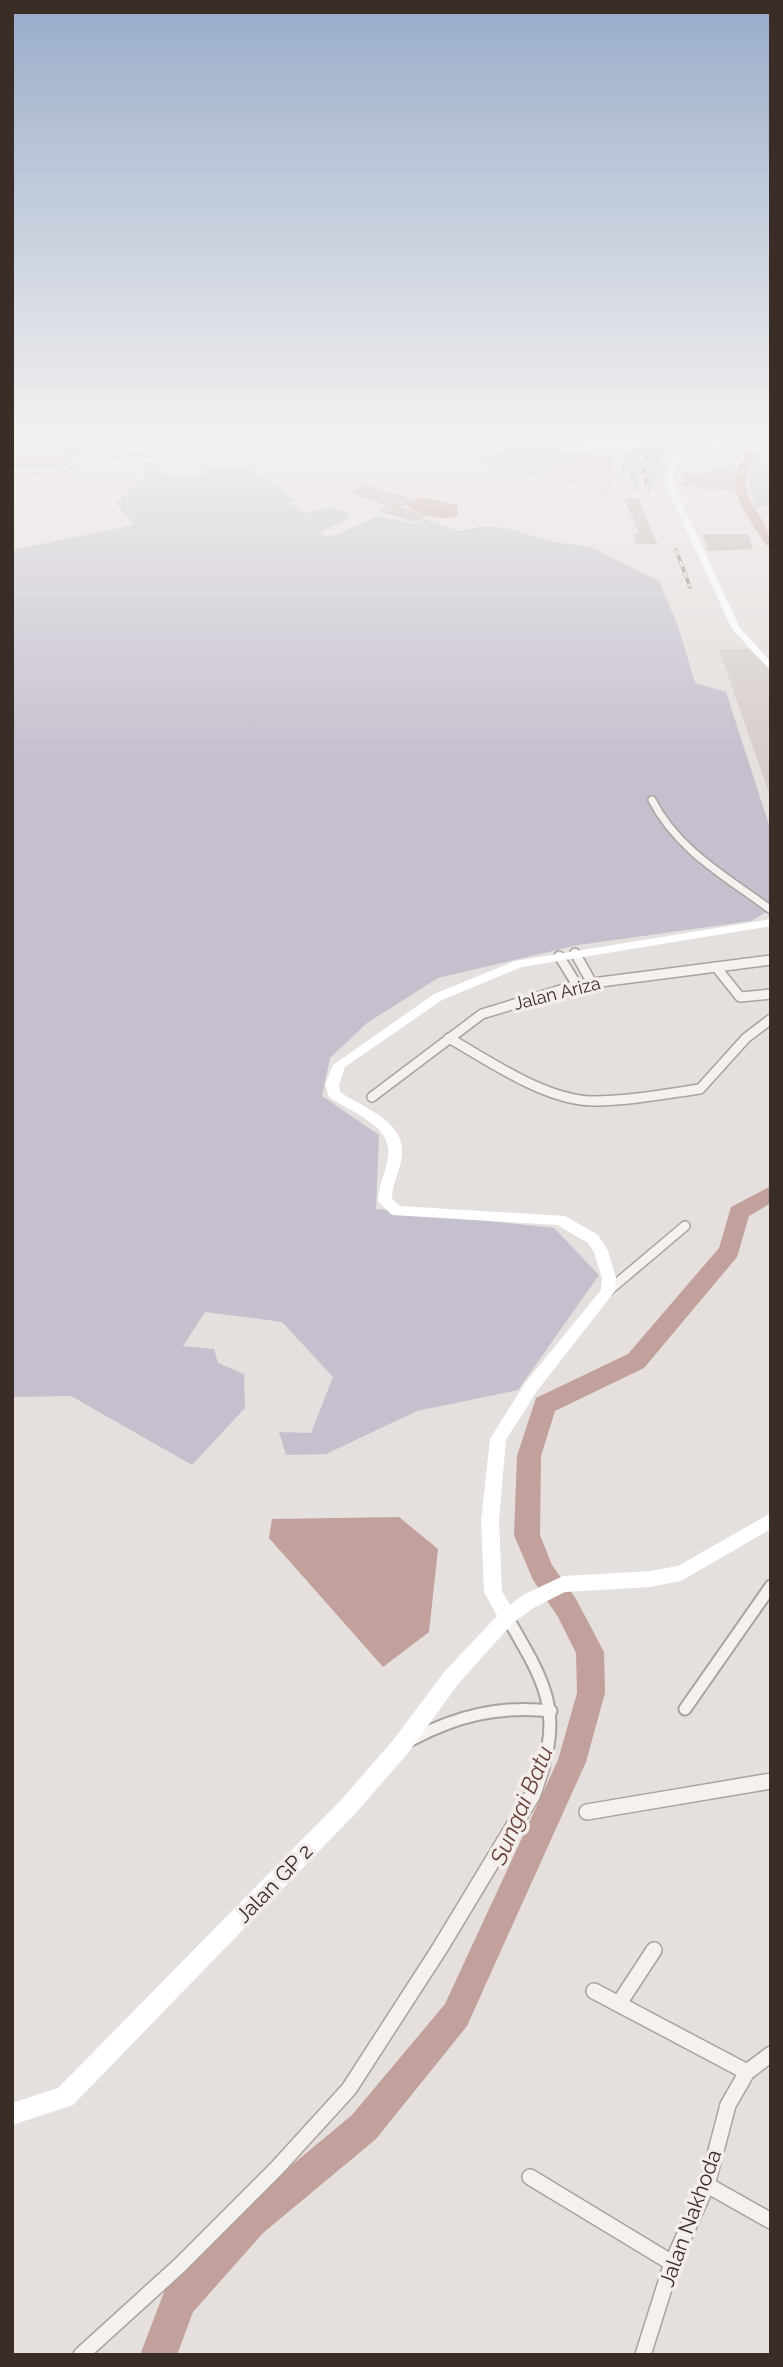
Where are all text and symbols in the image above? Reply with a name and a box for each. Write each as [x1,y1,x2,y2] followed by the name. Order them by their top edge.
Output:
[511,972,603,1014] street label: Jalan Ariza
[484,1742,558,1869] water label: Sungai Batu
[230,1838,318,1928] street label: Jalan GP 2
[654,2146,726,2290] street label: Jalan Nakhoda

